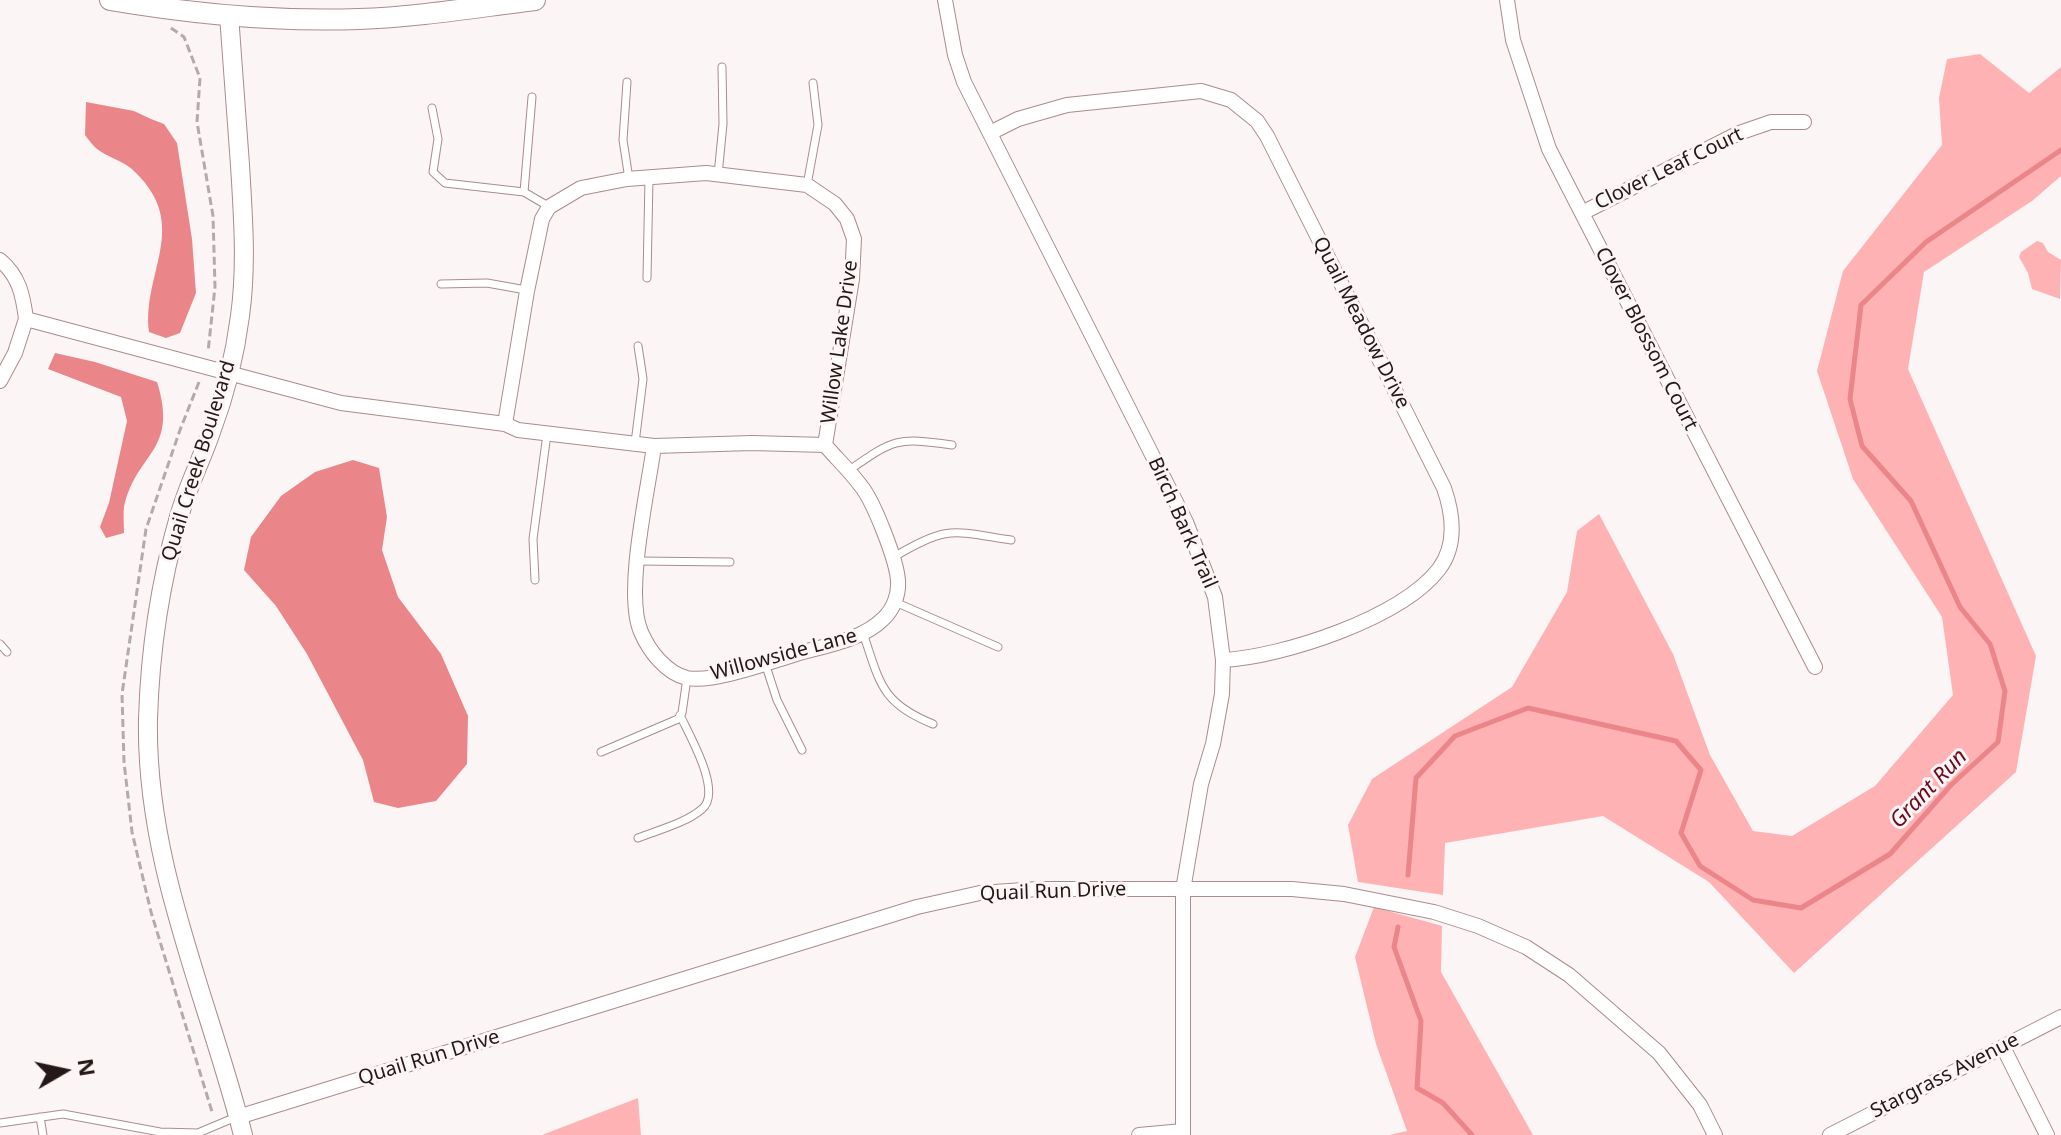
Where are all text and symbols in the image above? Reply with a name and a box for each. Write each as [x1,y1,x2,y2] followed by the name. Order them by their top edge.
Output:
[1591,123,1747,215] street label: Clover Leaf Court
[1307,233,1415,413] street label: Quail Meadow Drive
[1589,243,1703,435] street label: Clover Blossom Court
[817,259,863,425] street label: Willow Lake Drive
[157,358,241,564] street label: Quail Creek Boulevard
[1142,454,1222,592] street label: Birch Bark Trail
[708,624,860,686] street label: Willowside Lane
[1885,744,1973,834] water label: Grant Run
[979,877,1127,907] street label: Quail Run Drive
[355,1025,503,1091] street label: Quail Run Drive
[1867,1028,2023,1124] street label: Stargrass Avenue
[24,1031,104,1111] north arrow
[71,1056,104,1078] text: N

